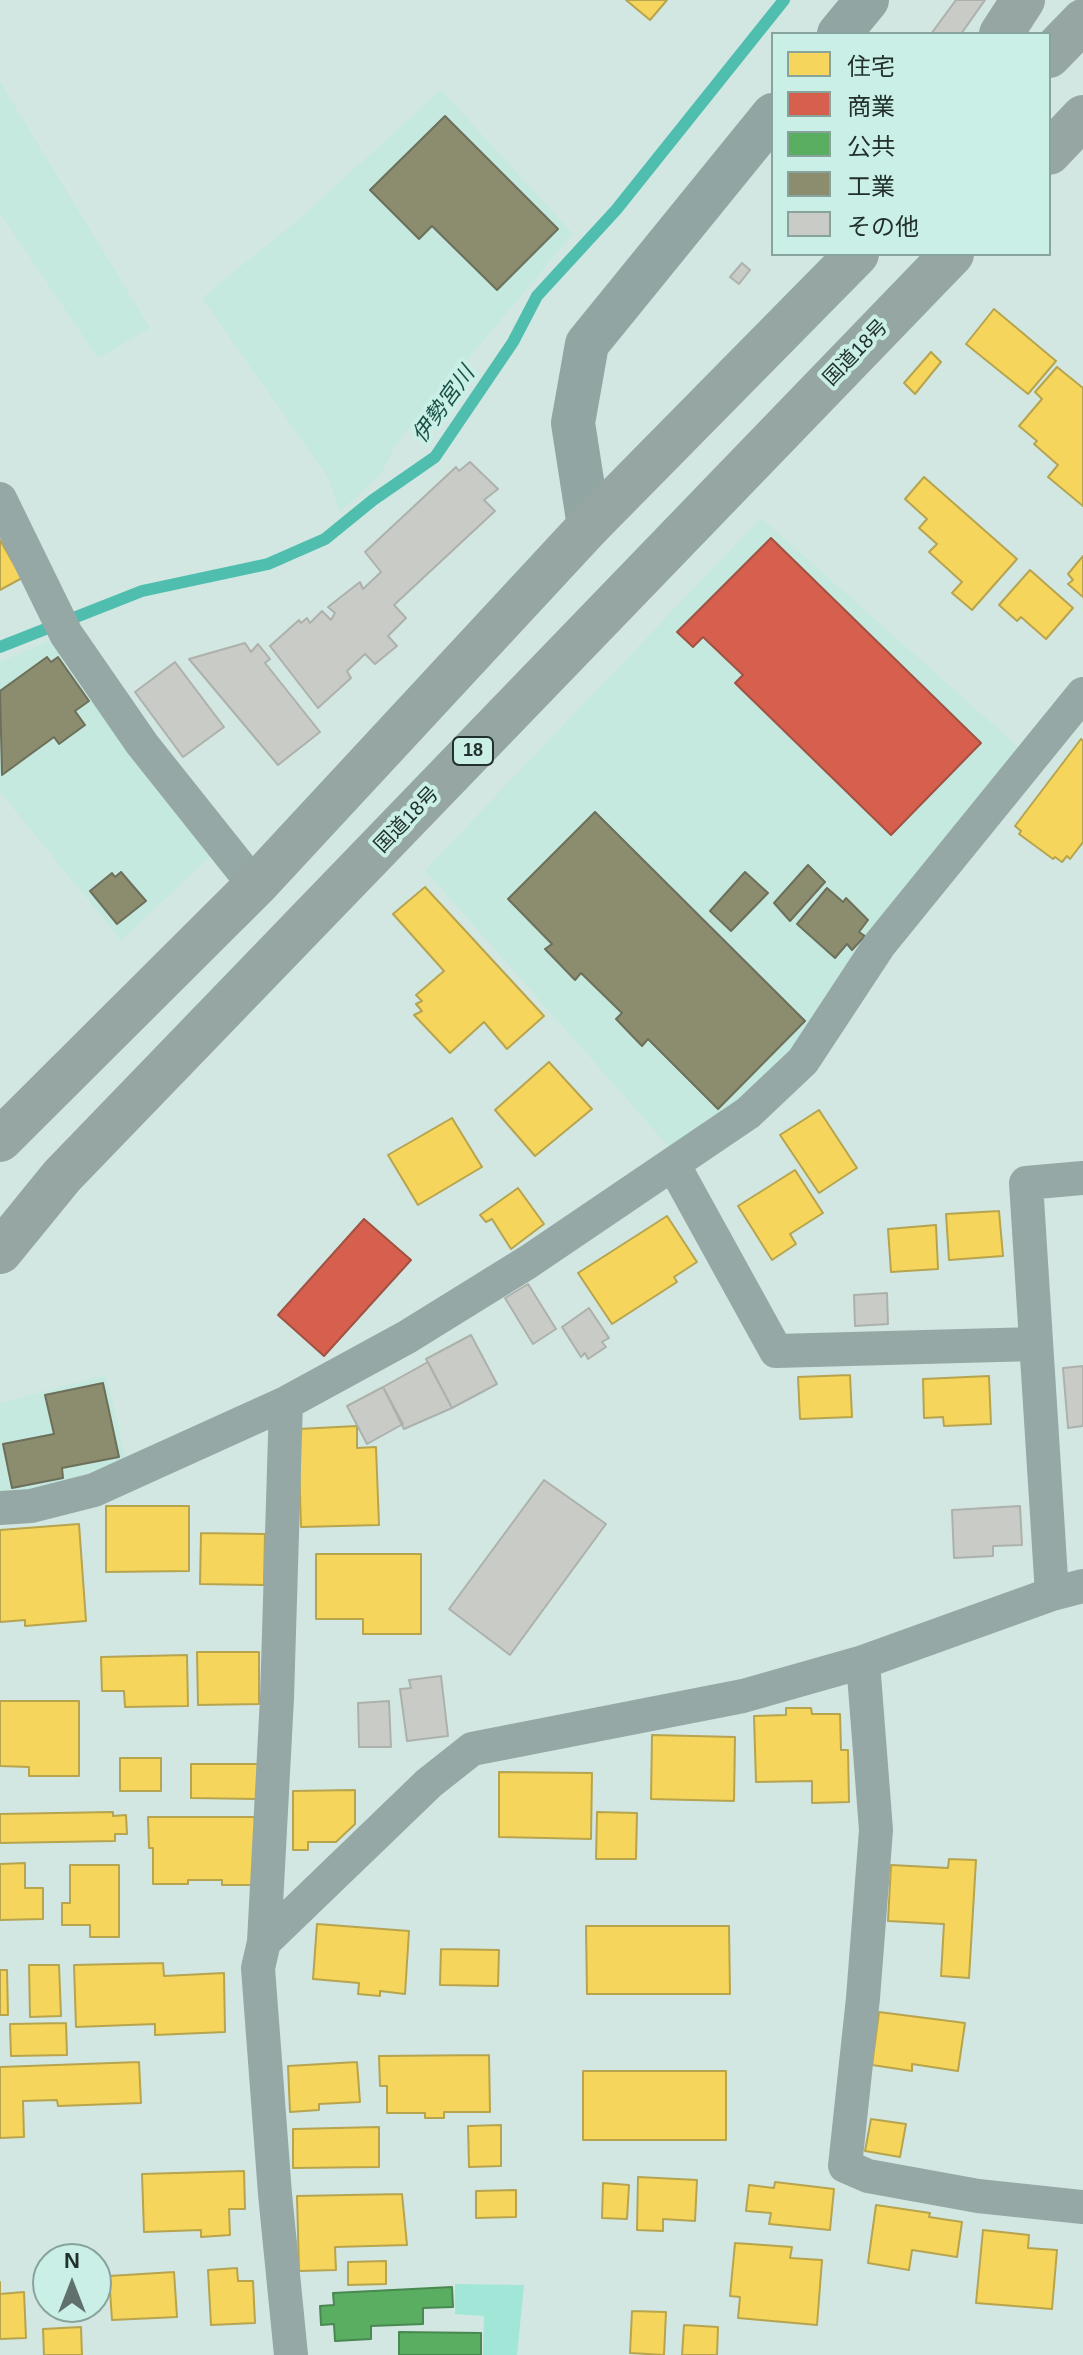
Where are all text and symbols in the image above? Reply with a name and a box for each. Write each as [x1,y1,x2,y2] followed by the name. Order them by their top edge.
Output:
[771,32,1051,256] legend
[847,53,895,80] text: 住宅
[847,93,895,120] text: 商業
[847,133,895,160] text: 公共
[847,173,895,200] text: 工業
[847,213,919,240] text: その他
[819,315,893,391] street label: 国道18号
[407,362,481,448] water label: 伊勢宮川
[453,737,493,765] road number: 18
[370,782,444,858] street label: 国道18号
[32,2243,112,2323] north arrow
[64,2248,80,2273] text: N

